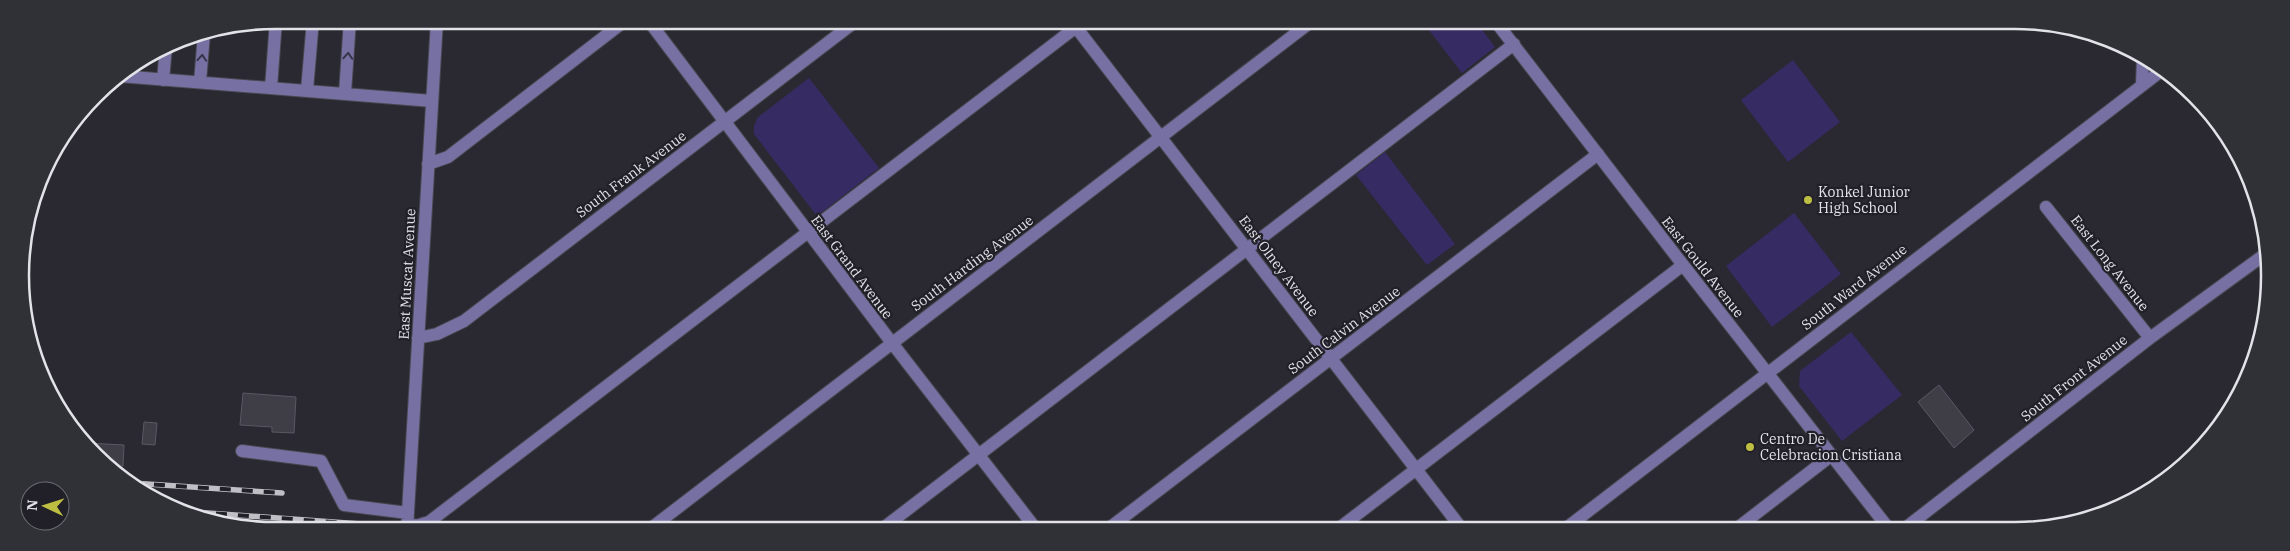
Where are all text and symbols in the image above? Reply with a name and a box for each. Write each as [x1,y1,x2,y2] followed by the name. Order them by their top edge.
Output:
[342,52,353,60] one-way arrow
[196,54,207,62] one-way arrow
[572,127,690,221] street label: South Frank Avenue
[1818,183,1911,217] place label: Konkel Junior High School
[1802,194,1814,206] marker: Konkel Junior High School
[395,208,419,340] street label: East Muscat Avenue
[907,211,1037,315] street label: South Harding Avenue
[2067,211,2153,315] street label: East Long Avenue
[807,212,897,322] street label: East Grand Avenue
[1235,212,1323,320] street label: East Olney Avenue
[1658,213,1748,321] street label: East Gould Avenue
[1798,240,1910,334] street label: South Ward Avenue
[1284,282,1404,378] street label: South Calvin Avenue
[2017,331,2131,425] street label: South Front Avenue
[1760,430,1902,464] place label: Centro De Celebracion Cristiana
[1744,441,1756,453] marker: Centro De Celebracion Cristiana
[20,481,70,531] north arrow
[23,499,41,511] text: N

